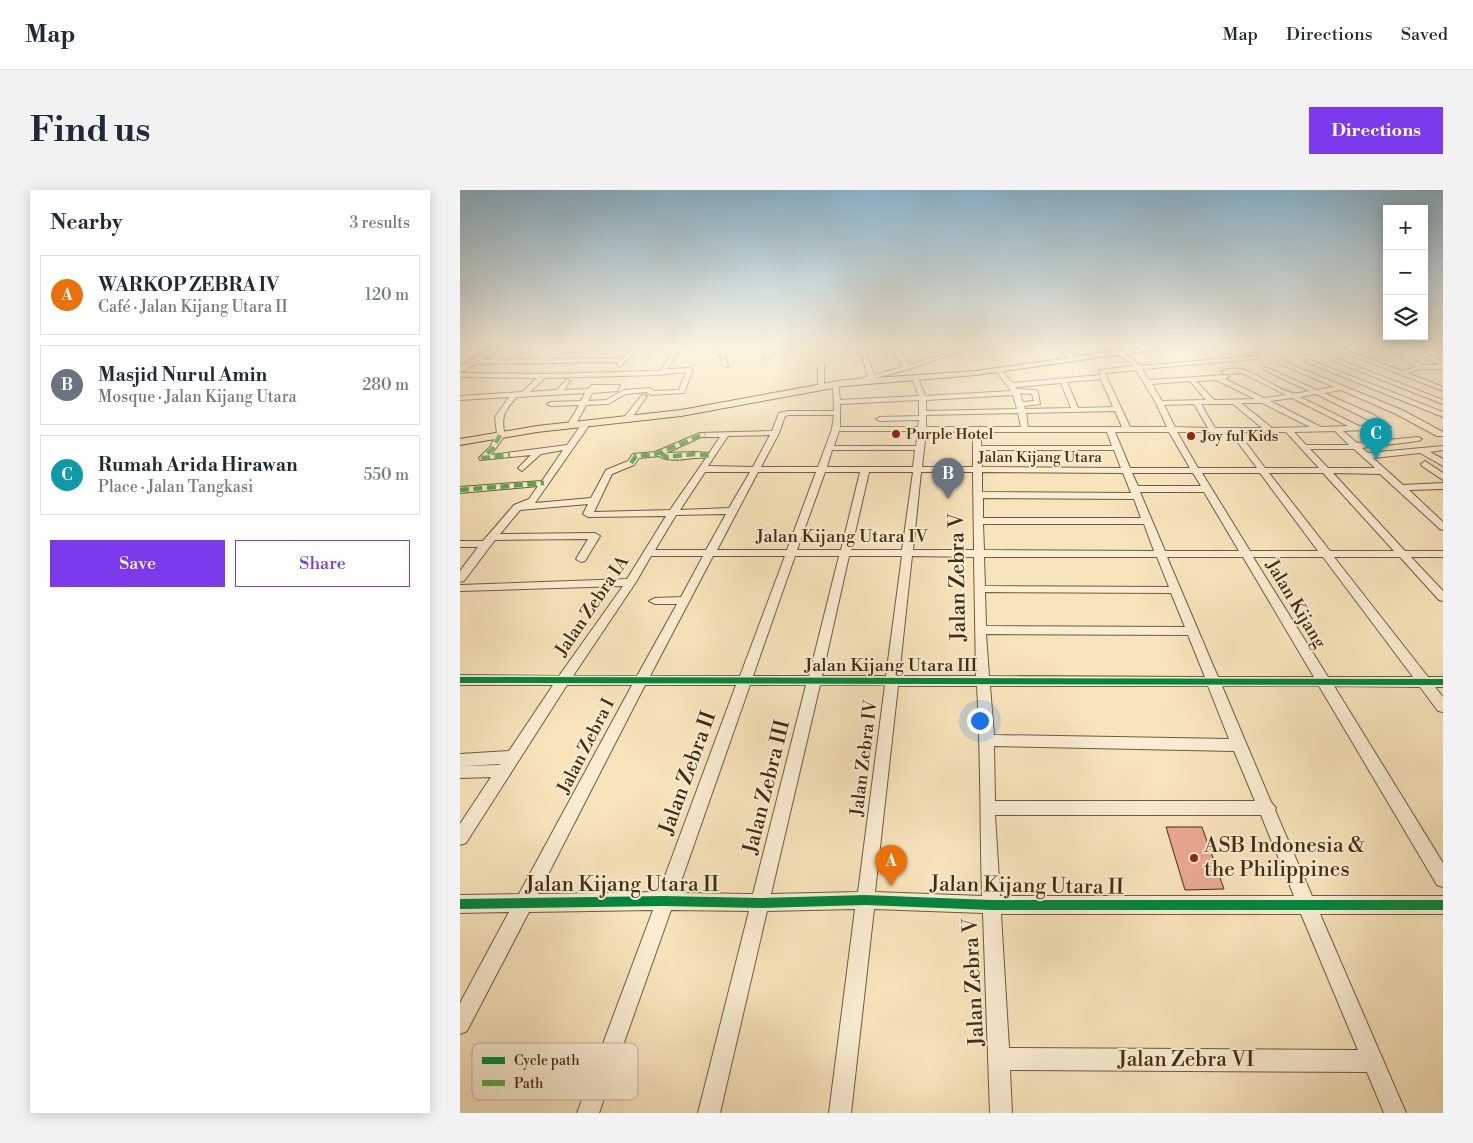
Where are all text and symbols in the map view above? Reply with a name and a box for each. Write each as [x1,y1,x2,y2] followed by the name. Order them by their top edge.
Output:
[25,20,75,50] text: Map
[1222,23,1258,46] text: Map
[1286,23,1373,46] text: Directions
[1401,23,1448,46] text: Saved
[1309,107,1443,154] button: Directions
[30,109,150,152] text: Find us
[1383,205,1428,340] map controls
[1383,205,1428,250] button: +
[50,210,123,236] text: Nearby
[349,213,410,233] text: 3 results
[1383,250,1428,295] button: −
[98,273,279,297] text: WARKOP ZEBRA IV
[61,285,73,305] text: A
[365,285,409,305] text: 120 m
[1383,295,1428,340] button: layers
[98,297,287,317] text: Café · Jalan Kijang Utara II
[98,363,267,387] text: Masjid Nurul Amin
[61,375,73,395] text: B
[362,375,409,395] text: 280 m
[98,387,297,407] text: Mosque · Jalan Kijang Utara
[1360,418,1392,459] pin: C
[906,425,994,444] place label: Purple Hotel
[1200,427,1278,446] place label: Joy ful Kids
[890,428,902,440] marker: Purple Hotel
[1185,430,1197,442] marker: Joy ful Kids
[977,448,1102,467] street label: Jalan Kijang Utara
[98,453,298,477] text: Rumah Arida Hirawan
[932,458,964,499] pin: B
[61,465,73,485] text: C
[363,465,409,485] text: 550 m
[98,477,253,497] text: Place · Jalan Tangkasi
[944,512,972,642] street label: Jalan Zebra V
[755,525,928,548] street label: Jalan Kijang Utara IV
[50,540,225,587] button: Save
[235,540,410,587] button: Share
[549,551,634,661] street label: Jalan Zebra IA
[1260,555,1332,653] street label: Jalan Kijang
[804,654,978,677] street label: Jalan Kijang Utara III
[552,694,620,798] street label: Jalan Zebra I
[845,698,883,818] street label: Jalan Zebra IV
[653,708,722,839] street label: Jalan Zebra II
[967,708,993,734] your location
[738,717,796,858] street label: Jalan Zebra III
[1203,833,1365,883] place label: ASB Indonesia & the Philippines
[875,845,907,886] pin: A
[1188,852,1200,864] marker: ASB Indonesia & the Philippines
[929,871,1124,901] street label: Jalan Kijang Utara II
[524,872,719,898] street label: Jalan Kijang Utara II
[958,916,990,1048] street label: Jalan Zebra V
[472,1043,638,1100] legend
[1117,1047,1254,1073] street label: Jalan Zebra VI
[514,1052,580,1070] text: Cycle path
[514,1075,544,1093] text: Path

